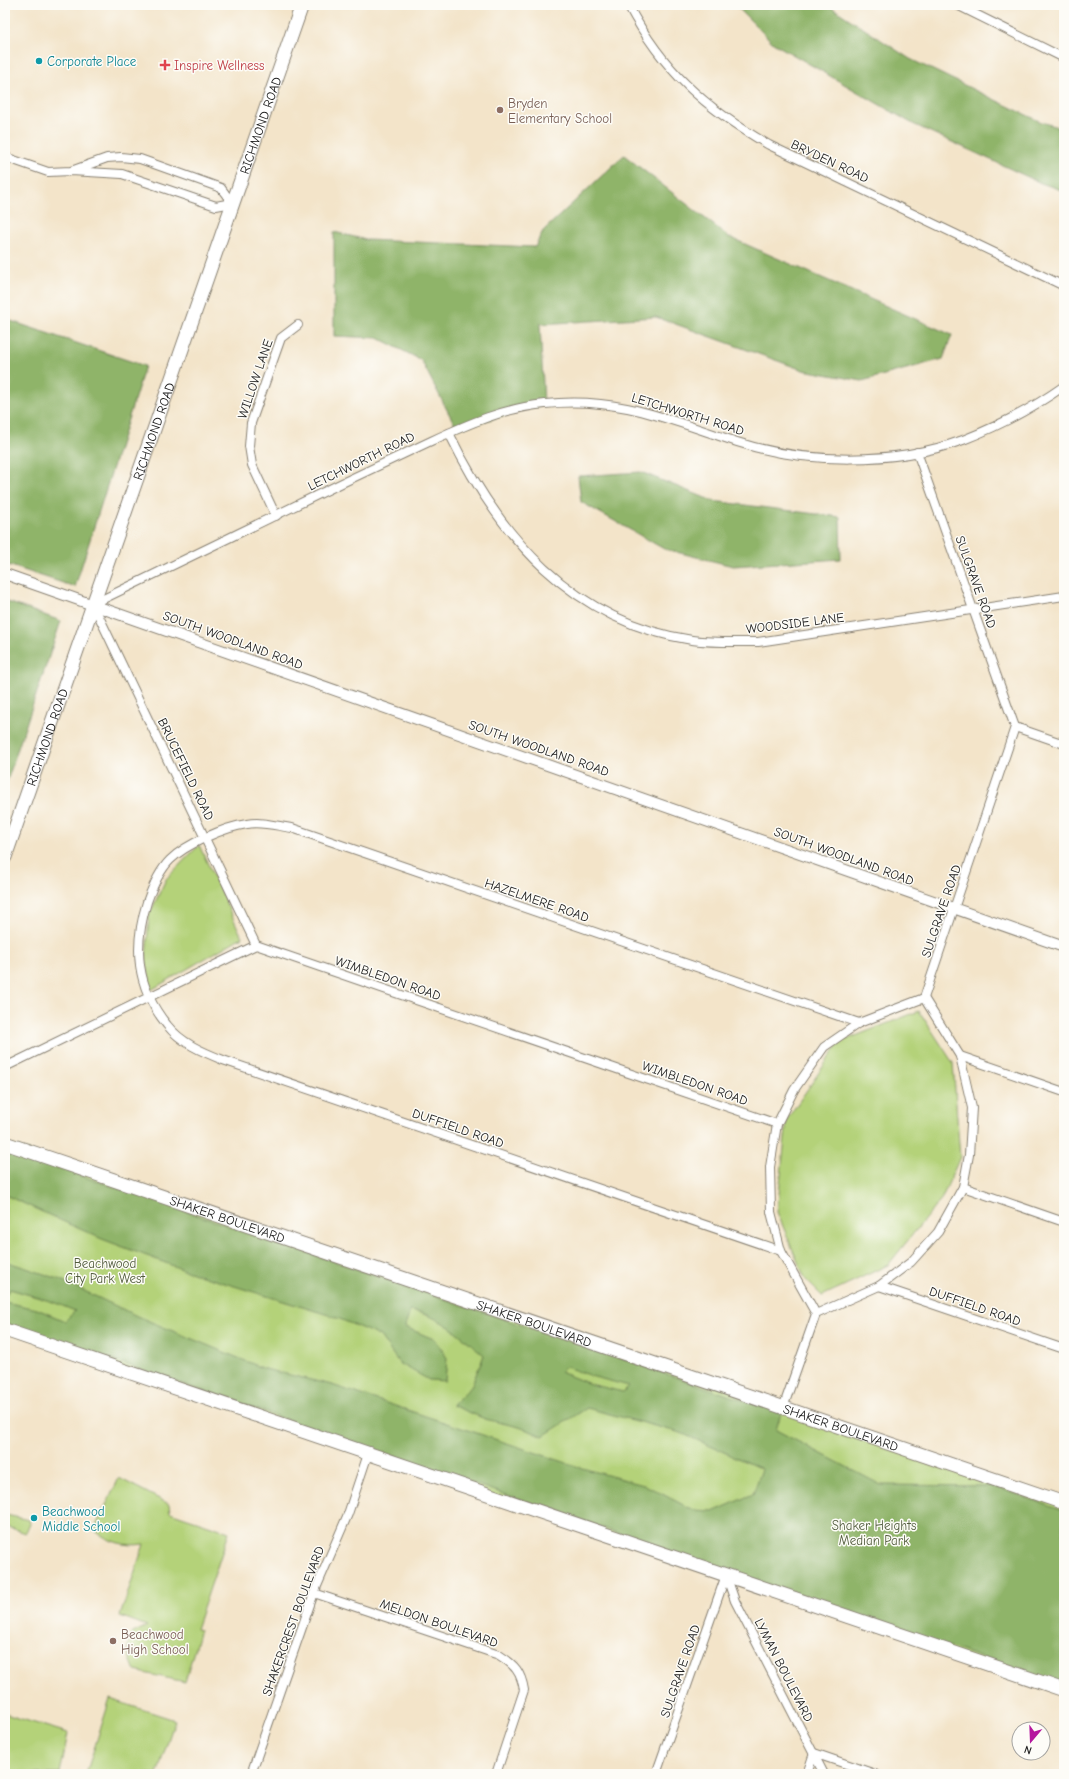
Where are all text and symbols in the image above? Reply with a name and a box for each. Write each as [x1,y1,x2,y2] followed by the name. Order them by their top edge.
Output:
[47,54,137,69] place label: Corporate Place
[34,56,44,66] marker: Corporate Place
[174,58,264,73] place label: Inspire Wellness
[159,59,171,71] marker: Inspire Wellness
[236,75,284,176] street label: RICHMOND ROAD
[508,96,612,126] place label: Bryden Elementary School
[495,105,505,115] marker: Bryden Elementary School
[789,136,871,186] street label: BRYDEN ROAD
[234,337,276,421] street label: WILLOW LANE
[130,380,177,482] street label: RICHMOND ROAD
[630,390,746,438] street label: LETCHWORTH ROAD
[305,429,417,493] street label: LETCHWORTH ROAD
[952,534,1000,630] street label: SULGRAVE ROAD
[161,608,305,672] street label: SOUTH WOODLAND ROAD
[745,610,845,636] street label: WOODSIDE LANE
[23,686,71,788] street label: RICHMOND ROAD
[155,715,217,823] street label: BRUCEFIELD ROAD
[467,717,611,779] street label: SOUTH WOODLAND ROAD
[772,824,916,888] street label: SOUTH WOODLAND ROAD
[918,863,964,959] street label: SULGRAVE ROAD
[483,875,591,925] street label: HAZELMERE ROAD
[333,953,443,1003] street label: WIMBLEDON ROAD
[640,1058,750,1108] street label: WIMBLEDON ROAD
[410,1105,506,1151] street label: DUFFIELD ROAD
[168,1192,287,1245] street label: SHAKER BOULEVARD
[65,1256,146,1286] park label: Beachwood City Park West
[927,1283,1023,1329] street label: DUFFIELD ROAD
[475,1296,594,1349] street label: SHAKER BOULEVARD
[781,1401,901,1454] street label: SHAKER BOULEVARD
[42,1504,120,1534] place label: Beachwood Middle School
[29,1513,39,1523] marker: Beachwood Middle School
[832,1518,916,1548] park label: Shaker Heights Median Park
[259,1544,327,1698] street label: SHAKERCREST BOULEVARD
[378,1596,500,1650] street label: MELDON BOULEVARD
[751,1616,817,1724] street label: LYMAN BOULEVARD
[657,1623,703,1719] street label: SULGRAVE ROAD
[121,1627,189,1657] place label: Beachwood High School
[108,1636,118,1646] marker: Beachwood High School
[1011,1721,1051,1761] north arrow
[1022,1743,1033,1757] text: N

